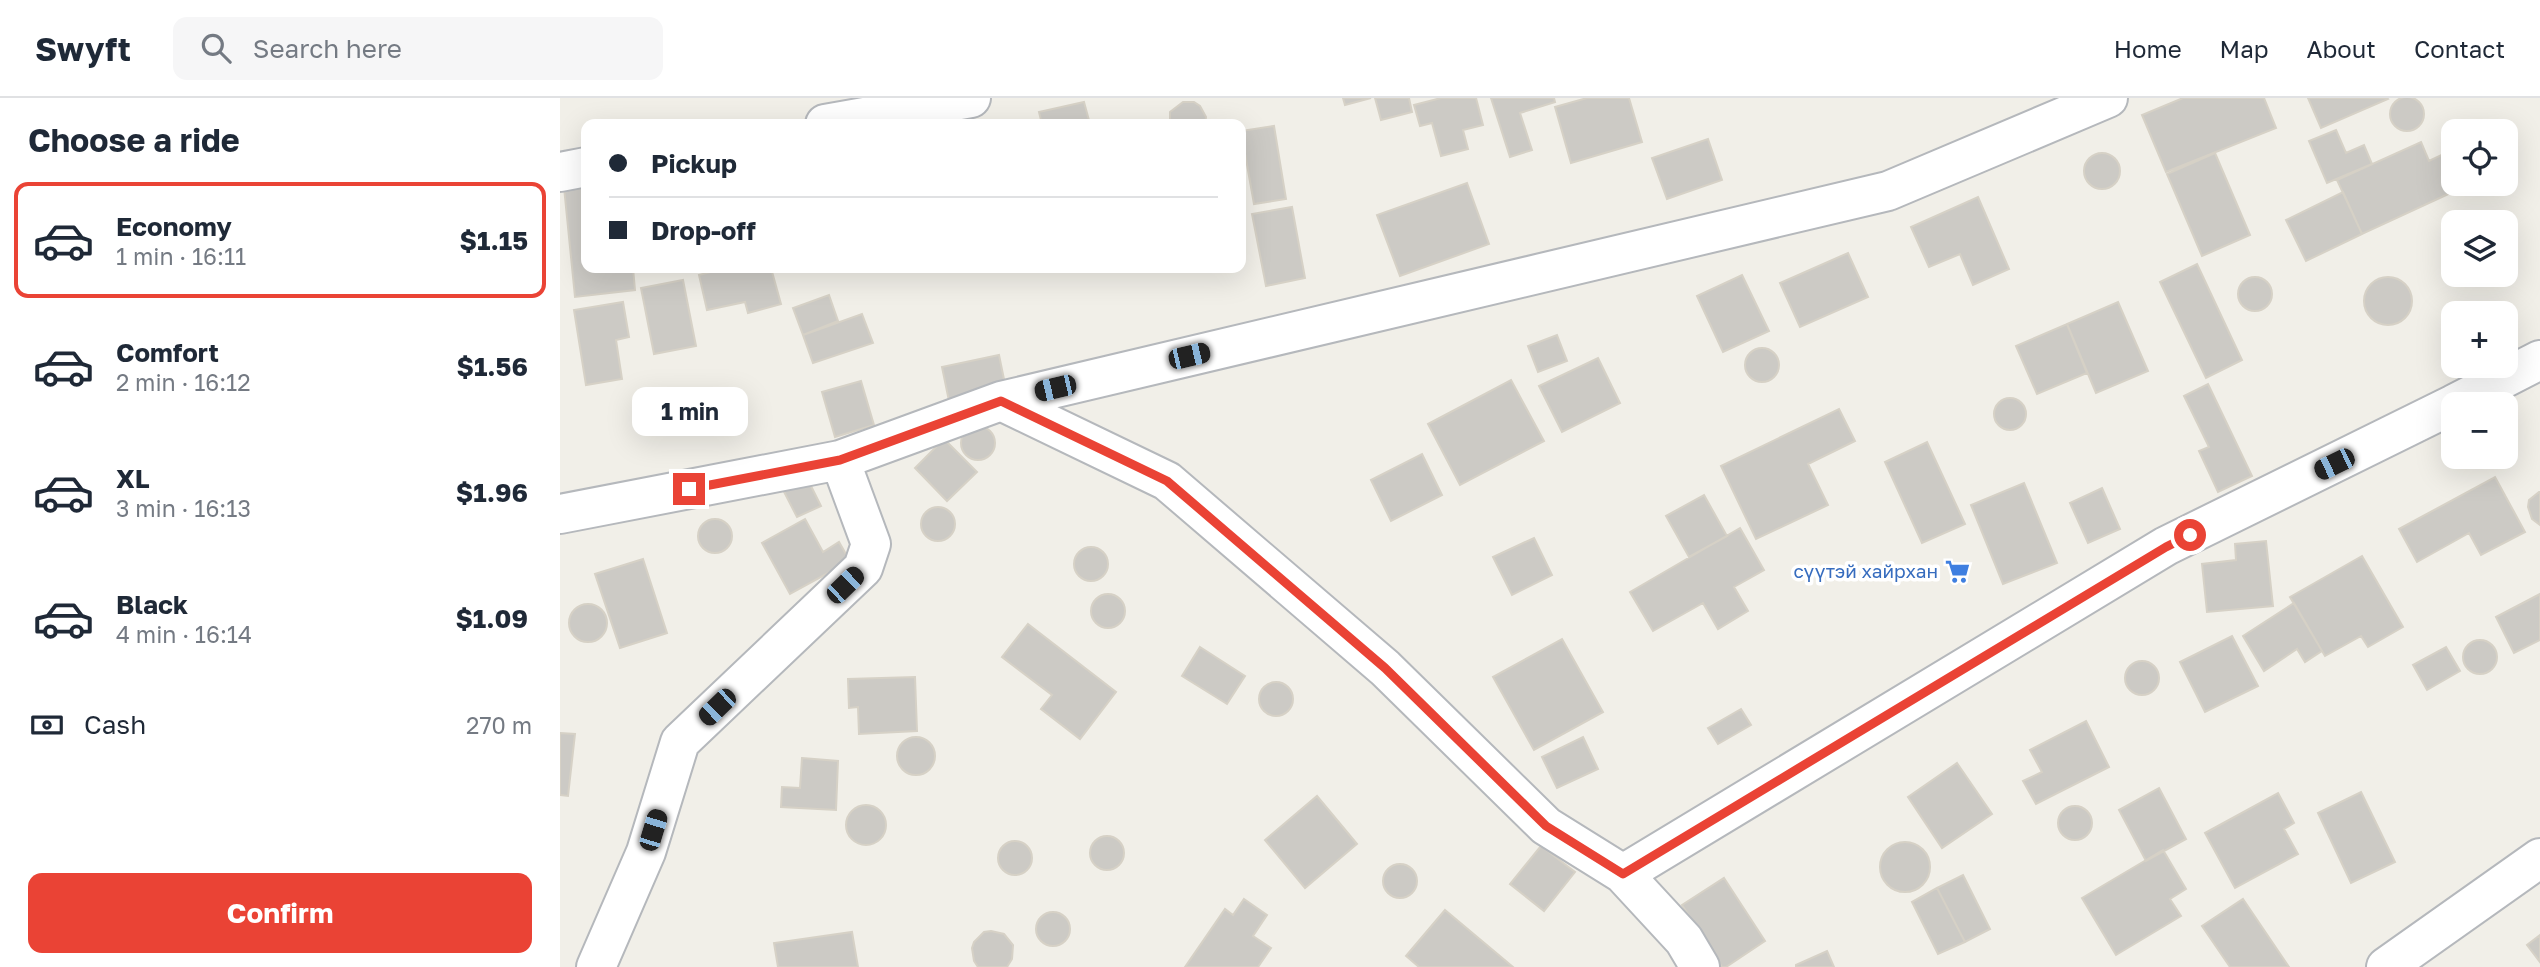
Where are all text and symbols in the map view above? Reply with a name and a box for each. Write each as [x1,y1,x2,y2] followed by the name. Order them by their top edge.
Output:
[173,17,663,80] search box
[35,29,131,68] text: Swyft
[197,29,235,67] icon: search
[253,33,402,64] text: Search here
[2114,34,2182,63] text: Home
[2220,34,2269,63] text: Map
[2307,34,2376,63] text: About
[2414,34,2505,63] text: Contact
[2441,119,2518,469] map controls
[2441,119,2518,196] button: locate
[28,121,240,159] text: Choose a ride
[651,148,737,179] text: Pickup
[32,209,95,272] icon: car
[2441,210,2518,287] button: layers
[116,211,232,242] text: Economy
[651,215,756,246] text: Drop-off
[460,225,528,256] text: $1.15
[116,242,246,270] text: 1 min · 16:11
[2441,301,2518,378] button: +
[32,335,95,398] icon: car
[116,337,219,368] text: Comfort
[1167,341,1212,371] car
[456,351,528,382] text: $1.56
[116,368,251,396] text: 2 min · 16:12
[1033,373,1078,403] car
[631,388,747,436] callout: 1 min
[2441,392,2518,469] button: −
[661,397,719,425] text: 1 min
[2311,445,2358,483] car
[32,461,95,524] icon: car
[116,463,150,494] text: XL
[673,473,705,505] route end
[456,477,528,508] text: $1.96
[116,494,251,522] text: 3 min · 16:13
[2174,519,2206,551] route start
[1944,557,1972,585] supermarket icon: сүүтэй хайрхан
[1794,559,1938,582] place label: сүүтэй хайрхан
[823,563,868,607] car
[32,587,95,650] icon: car
[116,589,188,620] text: Black
[455,603,528,634] text: $1.09
[116,620,252,648] text: 4 min · 16:14
[695,685,740,729] car
[28,706,66,744] icon: cash
[84,709,146,740] text: Cash
[466,711,532,739] text: 270 m
[637,807,670,853] car
[28,873,532,953] button: Confirm

